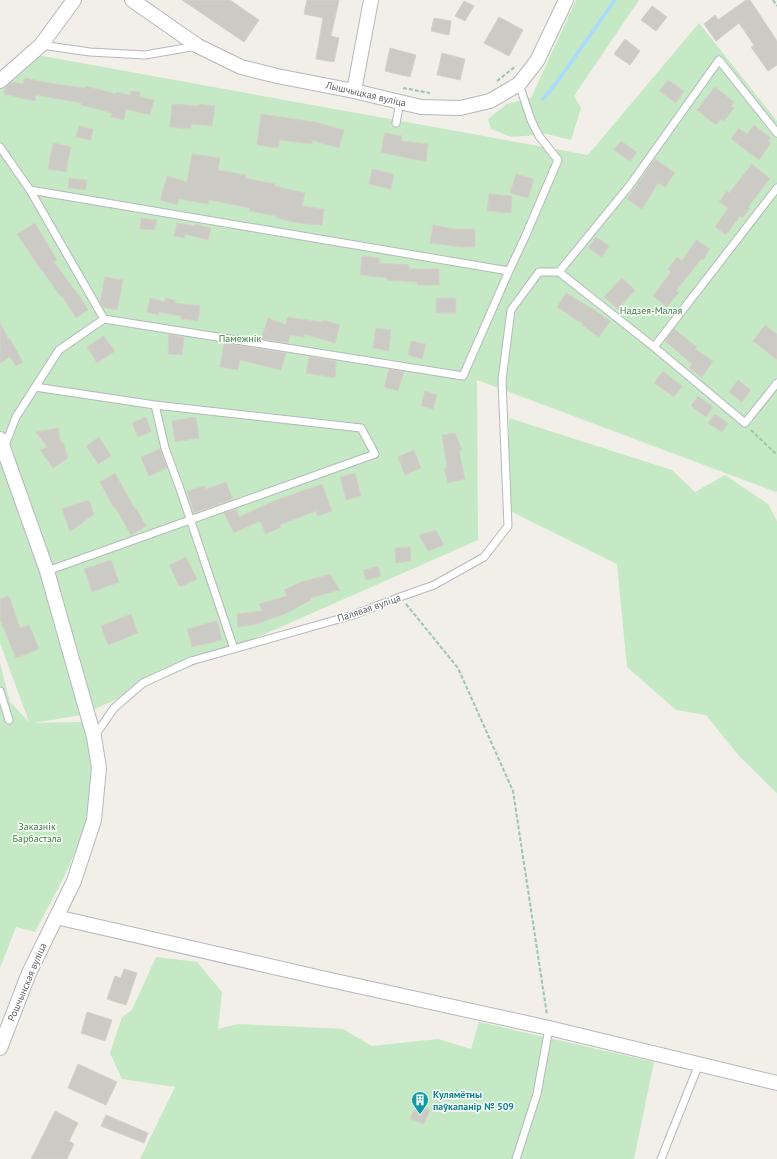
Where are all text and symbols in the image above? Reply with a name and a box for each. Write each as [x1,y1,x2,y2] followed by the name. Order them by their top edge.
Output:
[324,78,407,110] street label: Лышчыцкая вуліца
[620,304,683,317] park label: Надзея-Малая
[219,332,261,345] park label: Памежнік
[336,591,403,625] street label: Палявая вуліца
[12,820,62,845] park label: Заказнік Барбастэла
[5,941,49,1023] street label: Рошчынская вуліца
[433,1088,514,1113] place label: Кулямётны паўкапанір № 509
[410,1090,430,1115] building icon: Кулямётны паўкапанір № 509

